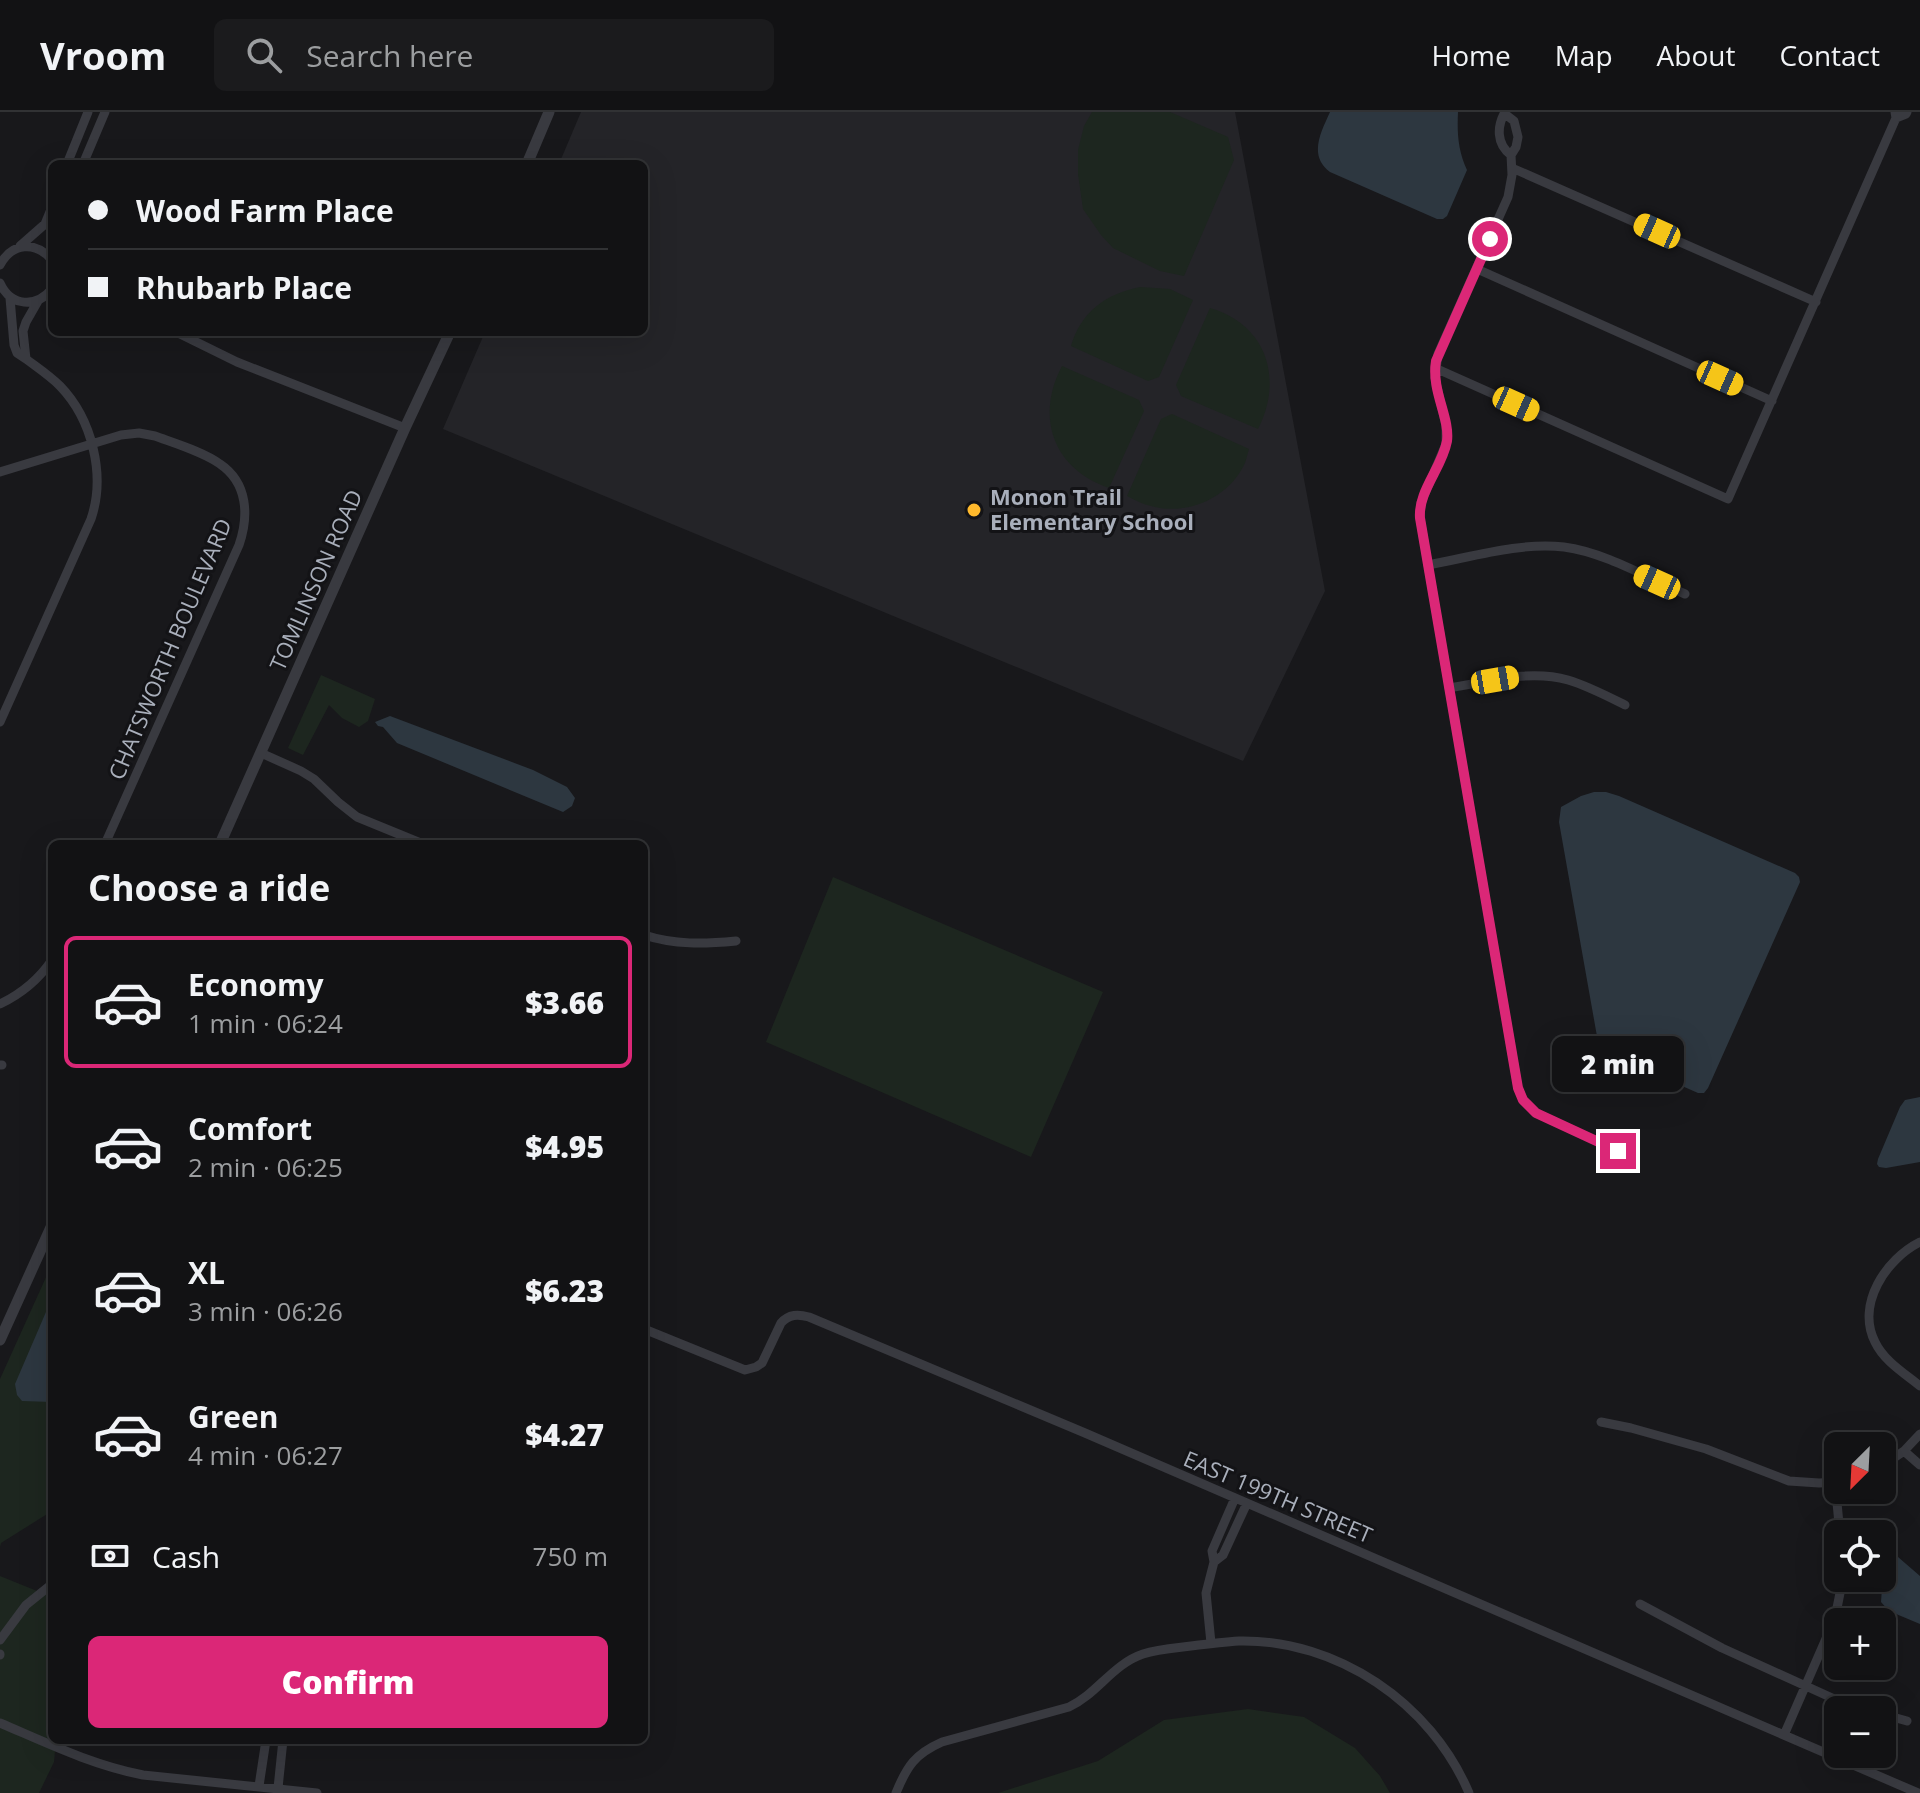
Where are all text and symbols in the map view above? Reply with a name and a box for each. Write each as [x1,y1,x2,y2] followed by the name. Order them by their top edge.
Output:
[214,19,774,91] search box
[40,29,166,81] text: Vroom
[242,33,286,77] icon: search
[306,35,473,76] text: Search here
[1432,36,1511,74] text: Home
[1555,36,1613,74] text: Map
[1657,36,1735,74] text: About
[1779,36,1880,74] text: Contact
[136,190,394,231] text: Wood Farm Place
[1630,210,1684,252] car
[1472,221,1508,257] route start
[136,267,352,308] text: Rhubarb Place
[1693,357,1747,399] car
[1489,383,1543,425] car
[990,481,1194,536] place label: Monon Trail Elementary School
[262,484,368,675] street label: TOMLINSON ROAD
[965,501,983,519] marker: Monon Trail Elementary School
[100,513,238,784] street label: CHATSWORTH BOULEVARD
[1630,561,1684,603] car
[1469,664,1521,696] car
[88,863,330,912] text: Choose a ride
[188,964,324,1005] text: Economy
[92,966,164,1038] icon: car
[525,982,604,1023] text: $3.66
[188,1005,343,1041] text: 1 min · 06:24
[1552,1035,1684,1091] callout: 2 min
[1581,1046,1655,1082] text: 2 min
[188,1108,312,1149] text: Comfort
[92,1110,164,1182] icon: car
[525,1126,604,1167] text: $4.95
[1600,1133,1636,1169] route end
[188,1149,343,1185] text: 2 min · 06:25
[188,1252,225,1293] text: XL
[92,1254,164,1326] icon: car
[525,1270,604,1311] text: $6.23
[188,1293,343,1329] text: 3 min · 06:26
[188,1396,279,1437] text: Green
[92,1398,164,1470] icon: car
[525,1414,604,1455] text: $4.27
[1824,1432,1896,1504] north arrow
[1824,1432,1896,1768] map controls
[188,1437,343,1473] text: 4 min · 06:27
[1179,1443,1377,1549] street label: EAST 199TH STREET
[1824,1520,1896,1592] button: locate
[88,1534,132,1578] icon: cash
[152,1536,220,1577] text: Cash
[533,1538,608,1574] text: 750 m
[1824,1608,1896,1680] button: +
[88,1636,608,1728] button: Confirm
[1824,1696,1896,1768] button: −

